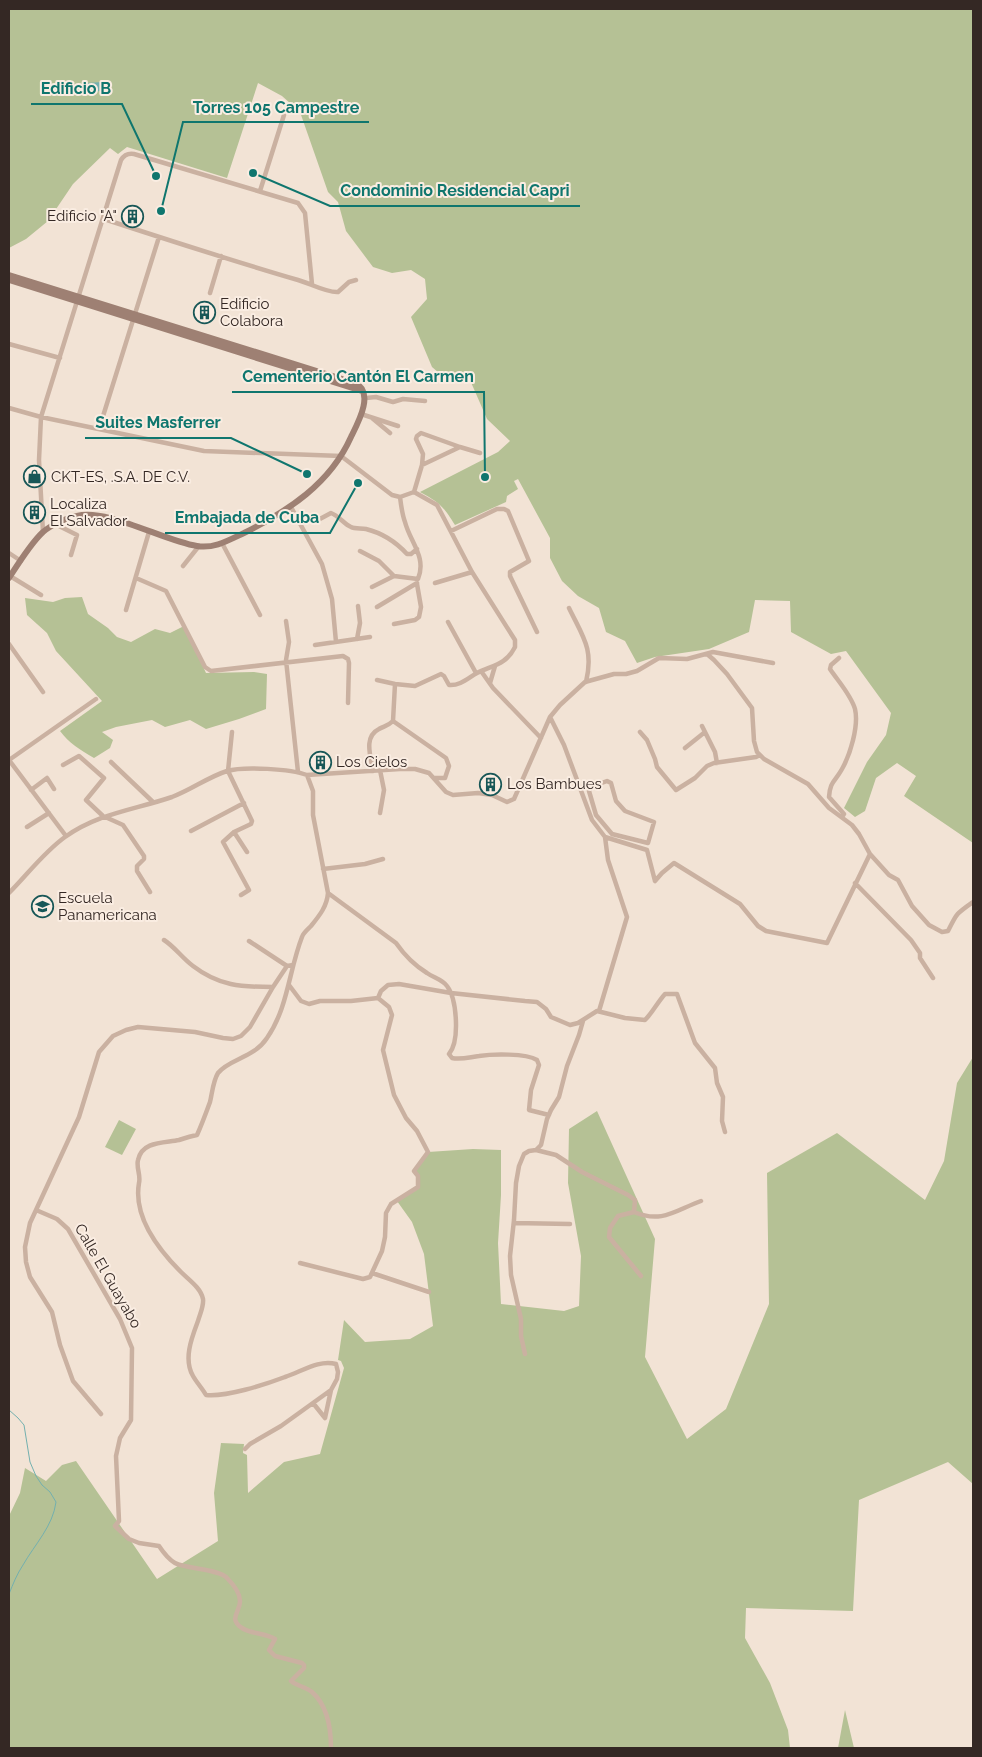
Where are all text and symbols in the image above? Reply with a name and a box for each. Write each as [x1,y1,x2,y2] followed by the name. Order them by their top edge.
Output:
[31,73,122,104] callout: Edificio B
[41,79,111,98] text: Edificio B
[183,91,369,122] callout: Torres 105 Campestre
[193,98,360,117] text: Torres 105 Campestre
[330,175,580,206] callout: Condominio Residencial Capri
[340,181,570,200] text: Condominio Residencial Capri
[121,204,145,228] building icon: Edificio "A"
[47,207,117,225] place label: Edificio "A"
[220,295,283,330] place label: Edificio Colabora
[192,301,216,325] building icon: Edificio Colabora
[232,361,484,392] callout: Cementerio Cantón El Carmen
[242,367,474,386] text: Cementerio Cantón El Carmen
[85,407,231,438] callout: Suites Masferrer
[95,413,221,432] text: Suites Masferrer
[23,465,47,489] shop icon: CKT-ES, .S.A. DE C.V.
[51,468,190,486] place label: CKT-ES, .S.A. DE C.V.
[50,495,128,530] place label: Localiza El Salvador
[22,501,46,525] building icon: Localiza El Salvador
[165,502,330,533] callout: Embajada de Cuba
[175,508,319,527] text: Embajada de Cuba
[308,750,332,774] building icon: Los Cielos
[336,753,407,771] place label: Los Cielos
[479,772,503,796] building icon: Los Bambues
[507,775,602,793] place label: Los Bambues
[58,889,157,924] place label: Escuela Panamericana
[30,895,54,919] school or university icon: Escuela Panamericana
[71,1221,145,1332] street label: Calle El Guayabo

